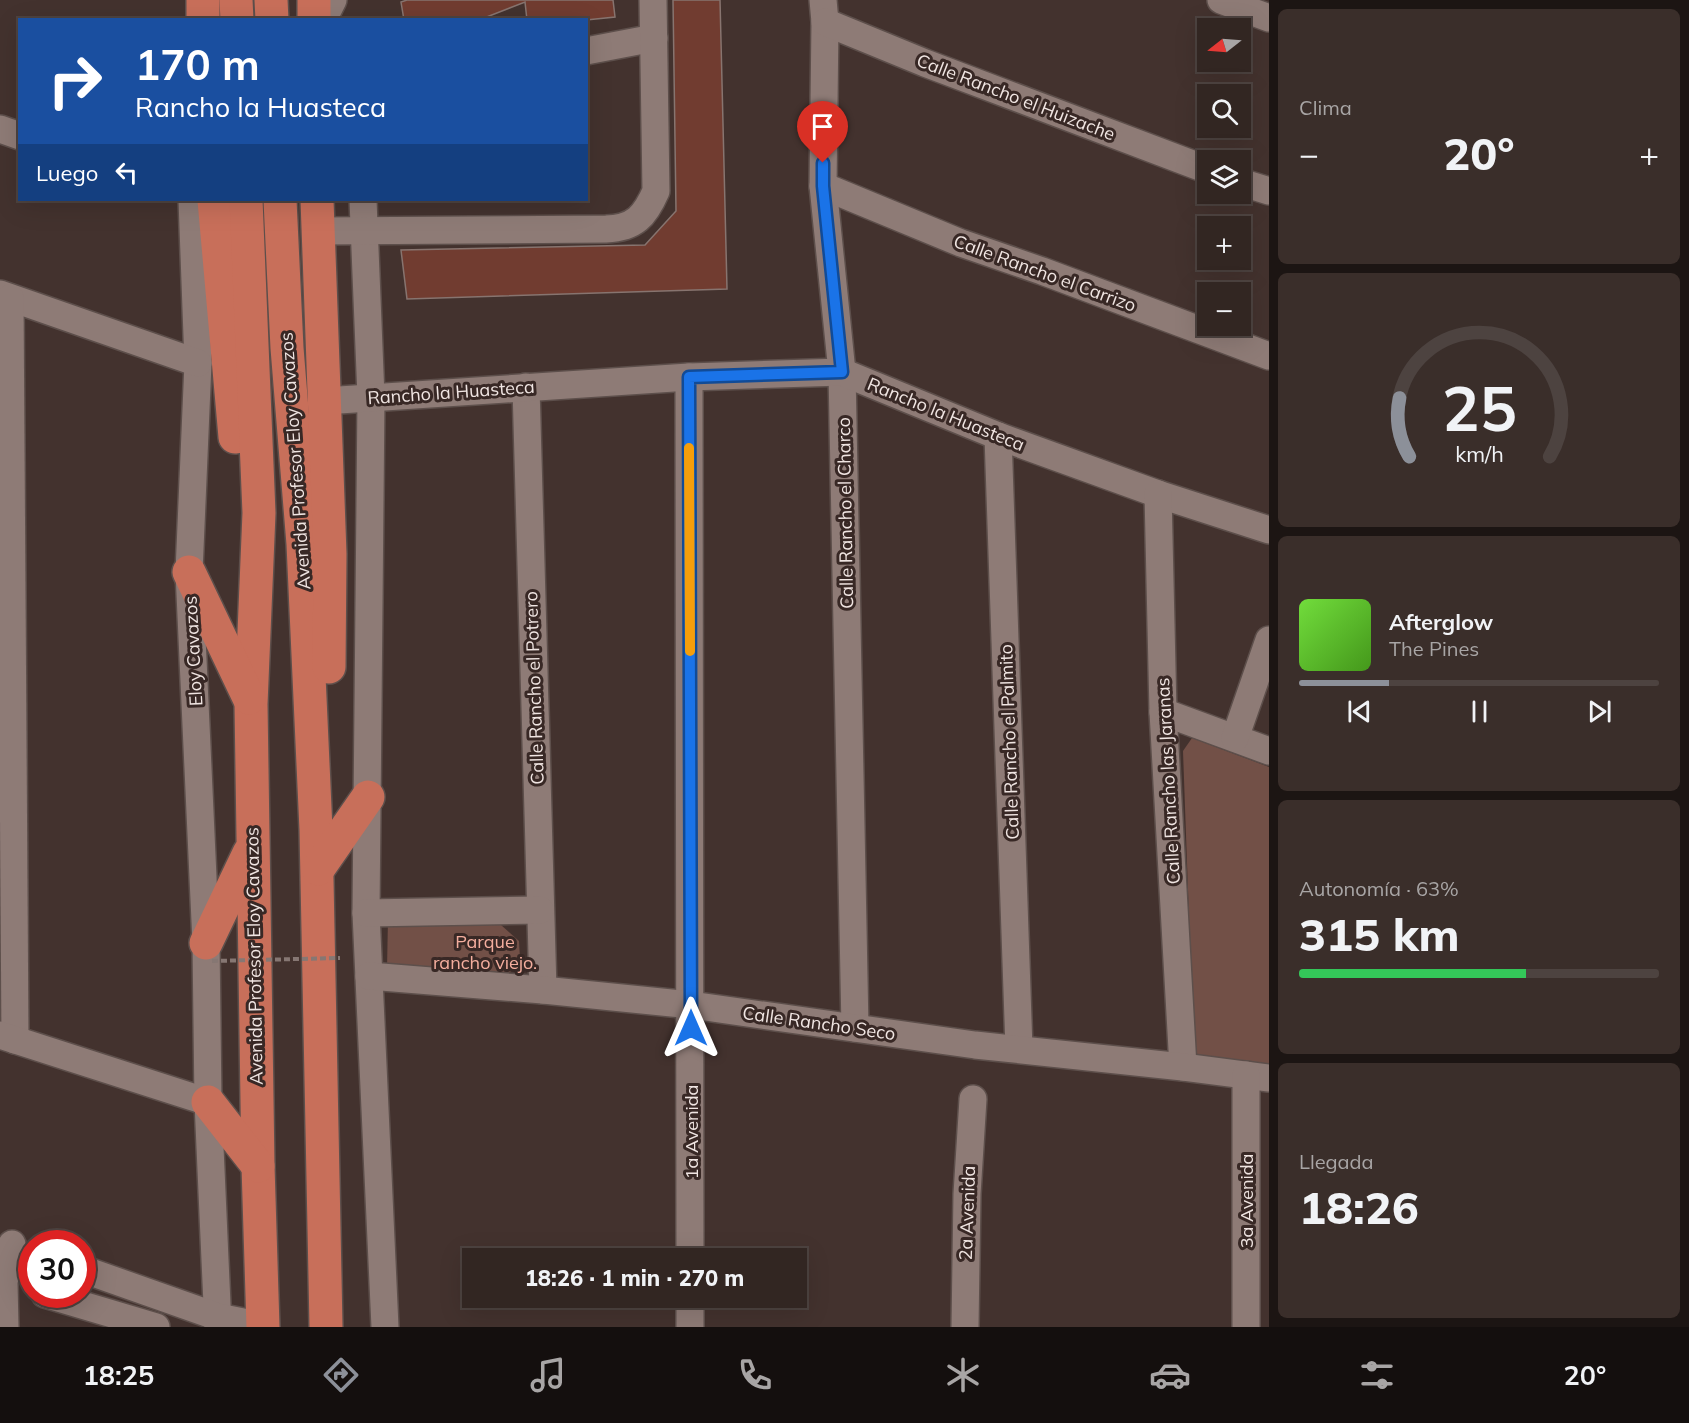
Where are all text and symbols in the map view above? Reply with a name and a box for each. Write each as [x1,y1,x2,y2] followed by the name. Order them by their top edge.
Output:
[1197,18,1251,72] north arrow
[1197,18,1251,336] map controls
[135,38,260,91] text: 170 m
[36,42,114,120] icon: right
[914,49,1118,145] street label: Calle Rancho el Huizache
[1197,84,1251,138] button: search
[135,90,386,124] text: Rancho la Huasteca
[1299,95,1352,120] text: Clima
[797,101,848,163] pin
[806,110,839,143] icon: arrive
[1443,125,1515,181] text: 20°
[1299,133,1319,174] text: −
[1639,133,1659,174] text: +
[1197,150,1251,204] button: layers
[110,156,143,189] icon: left
[36,159,98,187] text: Luego
[1197,216,1251,270] button: +
[951,229,1139,317] street label: Calle Rancho el Carrizo
[1197,282,1251,336] button: −
[275,332,315,590] street label: Avenida Profesor Eloy Cavazos
[1442,368,1516,447] text: 25
[864,372,1028,456] street label: Rancho la Huasteca
[367,375,535,409] street label: Rancho la Huasteca
[832,417,858,609] street label: Calle Rancho el Charco
[1455,440,1503,467] text: km/h
[519,591,549,785] street label: Calle Rancho el Potrero
[179,595,207,707] street label: Eloy Cavazos
[1389,608,1493,636] text: Afterglow
[1389,636,1479,661] text: The Pines
[994,644,1024,840] street label: Calle Rancho el Palmito
[1151,677,1185,885] street label: Calle Rancho las Jaranas
[1343,695,1376,728] icon: previous
[1463,695,1496,728] icon: pause
[1583,695,1616,728] icon: next
[240,827,268,1085] street label: Avenida Profesor Eloy Cavazos
[1299,876,1459,901] text: Autonomía · 63%
[1299,906,1460,962] text: 315 km
[433,930,537,974] park label: Parque rancho viejo.
[659,996,723,1060] position arrow
[741,1001,897,1045] street label: Calle Rancho Seco
[680,1085,703,1179] street label: 1a Avenida
[1299,1149,1374,1174] text: Llegada
[1235,1154,1258,1248] street label: 3a Avenida
[954,1165,980,1261] street label: 2a Avenida
[1299,1179,1419,1235] text: 18:26
[18,1230,96,1308] speed limit sign: 30
[525,1264,744,1292] text: 18:26 · 1 min · 270 m
[320,1354,362,1396] icon: directions
[527,1354,569,1396] icon: music
[734,1354,776,1396] icon: phone
[942,1354,984,1396] icon: climate
[1149,1354,1191,1396] icon: car
[1356,1354,1398,1396] icon: filters
[83,1358,154,1392] text: 18:25
[1564,1358,1606,1392] text: 20°

